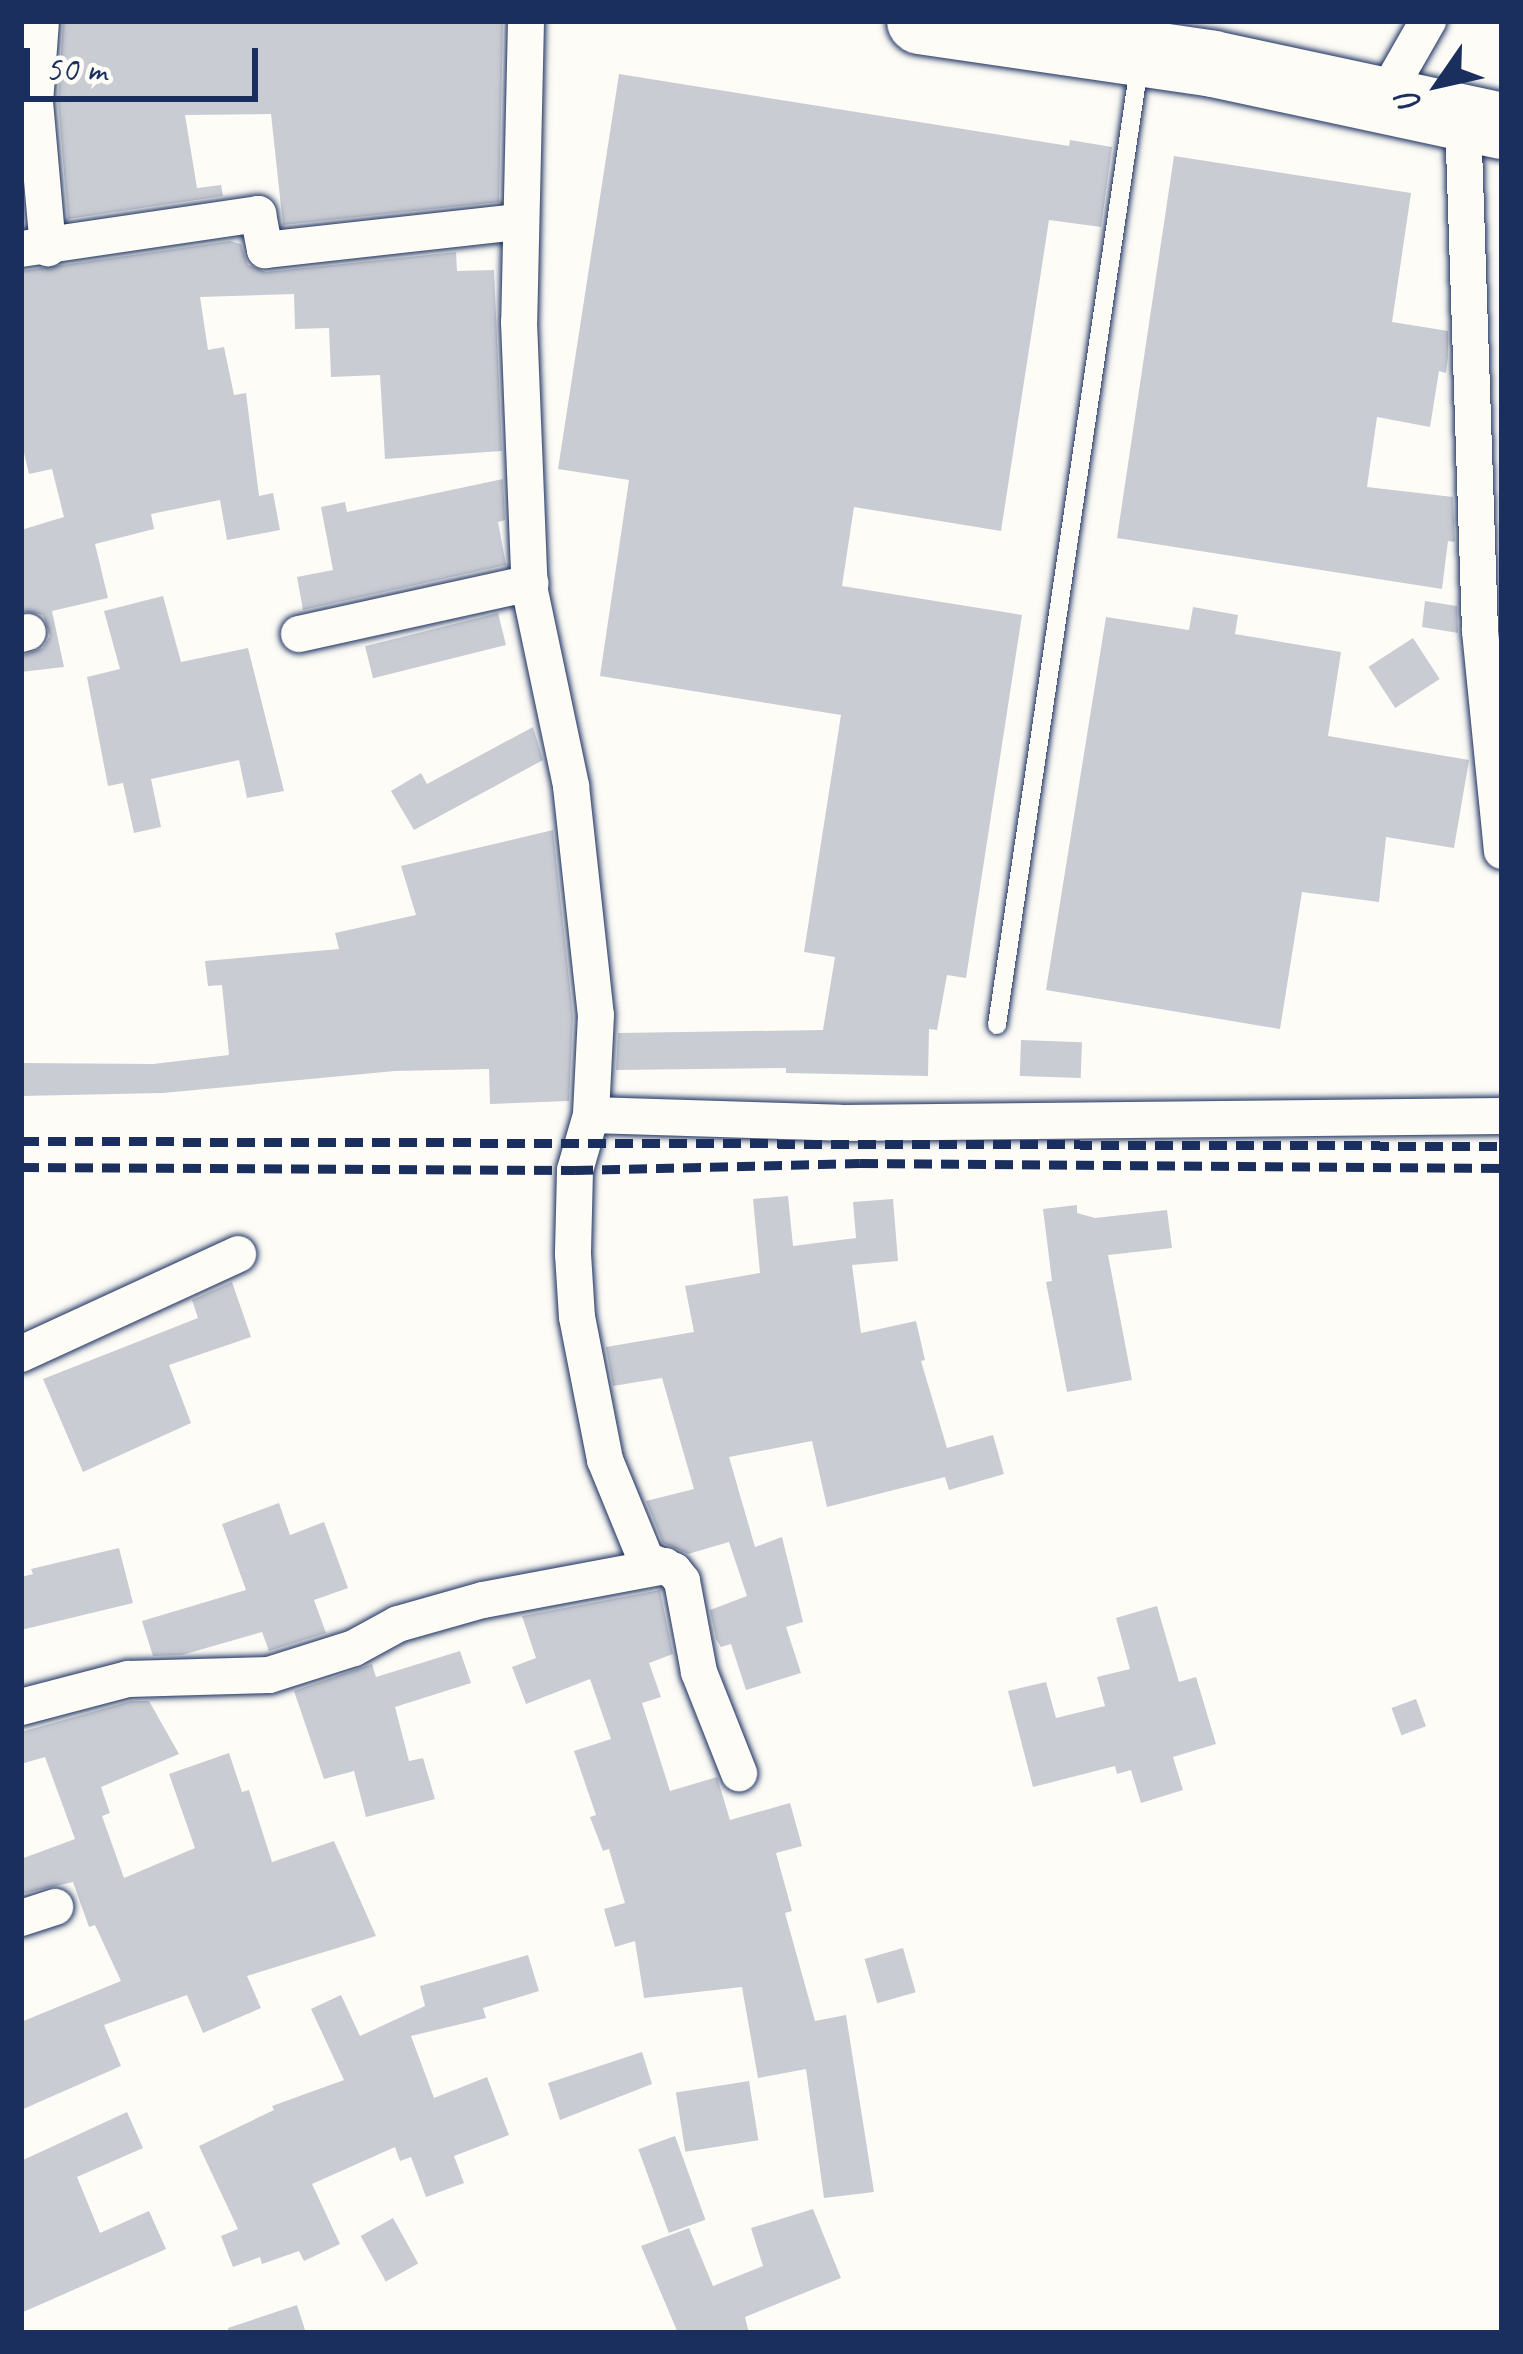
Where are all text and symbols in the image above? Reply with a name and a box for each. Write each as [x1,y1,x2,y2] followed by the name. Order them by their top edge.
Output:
[30,24,264,98] scale bar
[1379,24,1499,144] north arrow
[45,46,106,92] text: 50 m
[1387,86,1431,122] text: U

